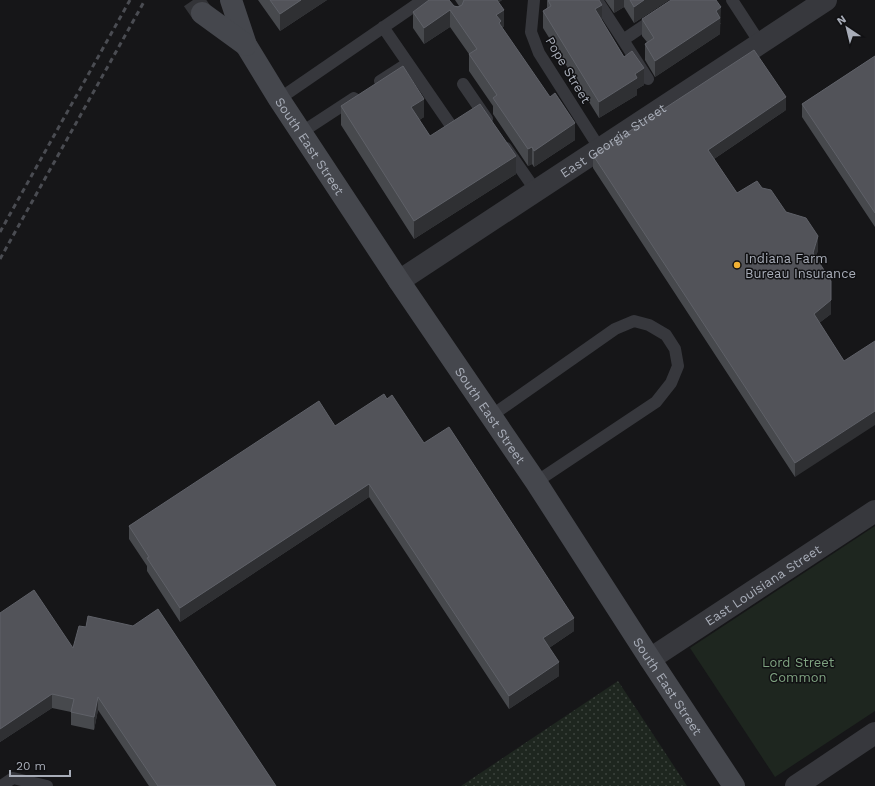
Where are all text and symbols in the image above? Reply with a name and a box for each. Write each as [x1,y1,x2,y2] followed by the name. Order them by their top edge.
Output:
[827,8,867,48] north arrow
[834,13,849,28] text: N
[542,34,594,106] street label: Pope Street
[272,94,348,198] street label: South East Street
[557,100,669,180] street label: East Georgia Street
[745,251,856,281] place label: Indiana Farm Bureau Insurance
[732,260,742,270] marker: Indiana Farm Bureau Insurance
[452,364,529,467] street label: South East Street
[702,541,824,628] street label: East Louisiana Street
[630,634,706,738] street label: South East Street
[762,655,835,685] park label: Lord Street Common
[10,752,70,778] scale bar
[16,759,46,773] text: 20 m

